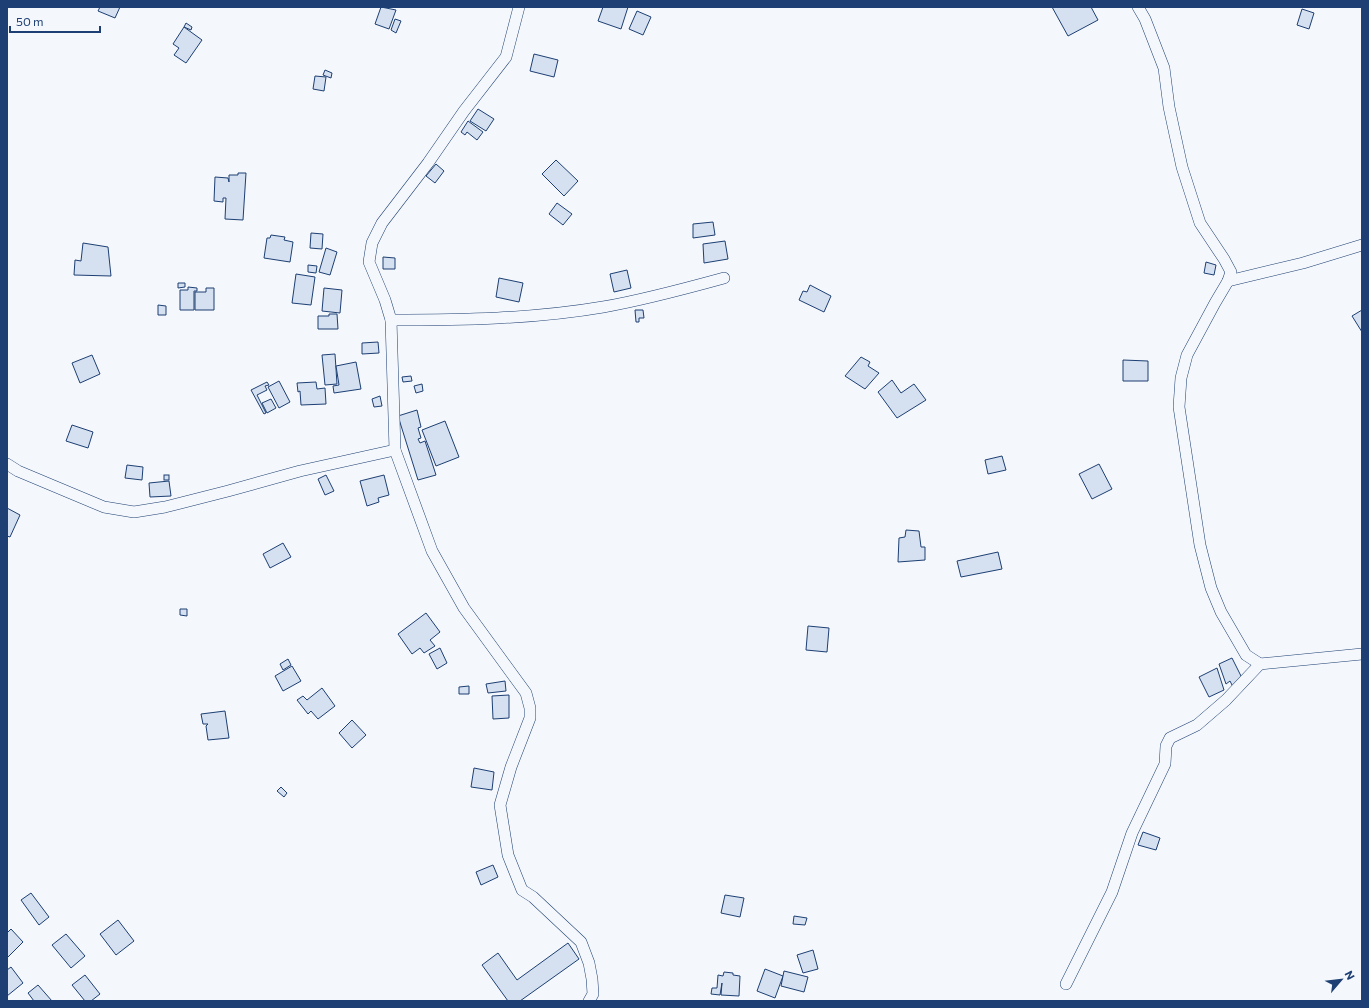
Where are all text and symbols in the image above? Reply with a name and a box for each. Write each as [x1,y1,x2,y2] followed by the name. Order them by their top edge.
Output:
[10,8,100,34] scale bar
[16,14,44,28] text: 50 m
[1321,960,1361,1000] north arrow
[1343,968,1358,982] text: N

